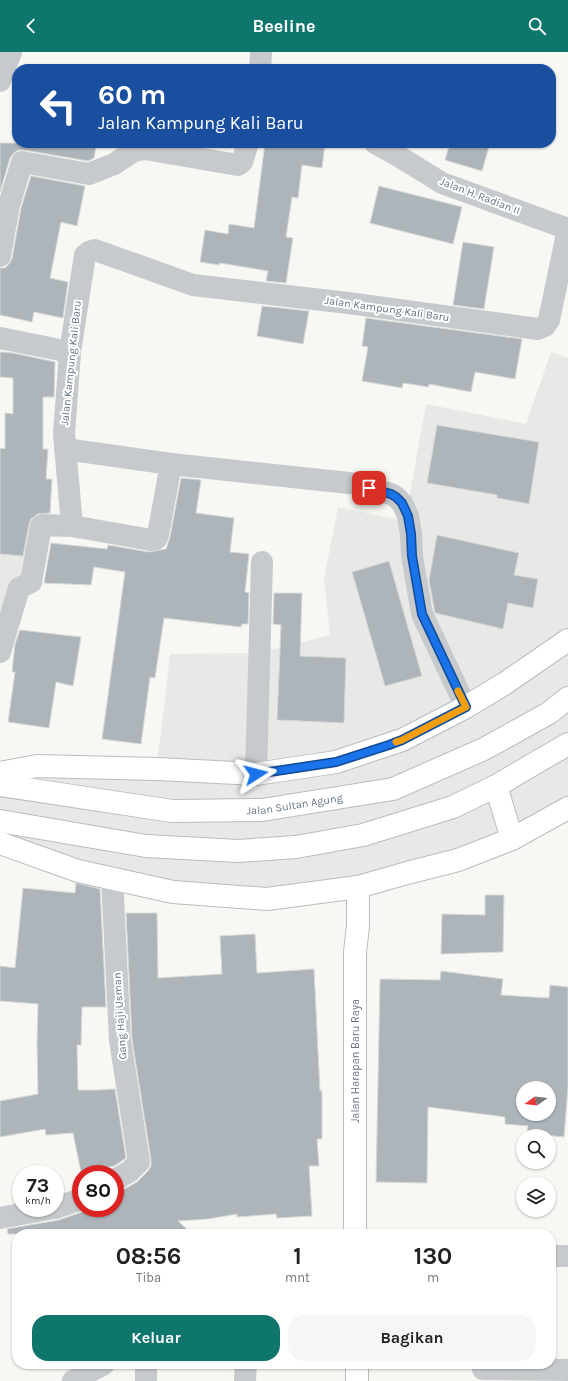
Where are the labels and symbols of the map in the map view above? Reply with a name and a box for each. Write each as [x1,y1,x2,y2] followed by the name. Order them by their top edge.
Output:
[438,175,522,217] street label: Jalan H. Radian II
[324,294,450,324] street label: Jalan Kampung Kali Baru
[58,300,84,426] street label: Jalan Kampung Kali Baru
[352,471,386,505] pin
[235,753,277,795] position arrow
[247,791,344,817] street label: Jalan Sultan Agung
[110,972,130,1060] street label: Gang Haji Usman
[349,999,362,1123] street label: Jalan Harapan Baru Raya
[516,1081,556,1121] north arrow
[72,1165,124,1217] speed limit sign: 80

